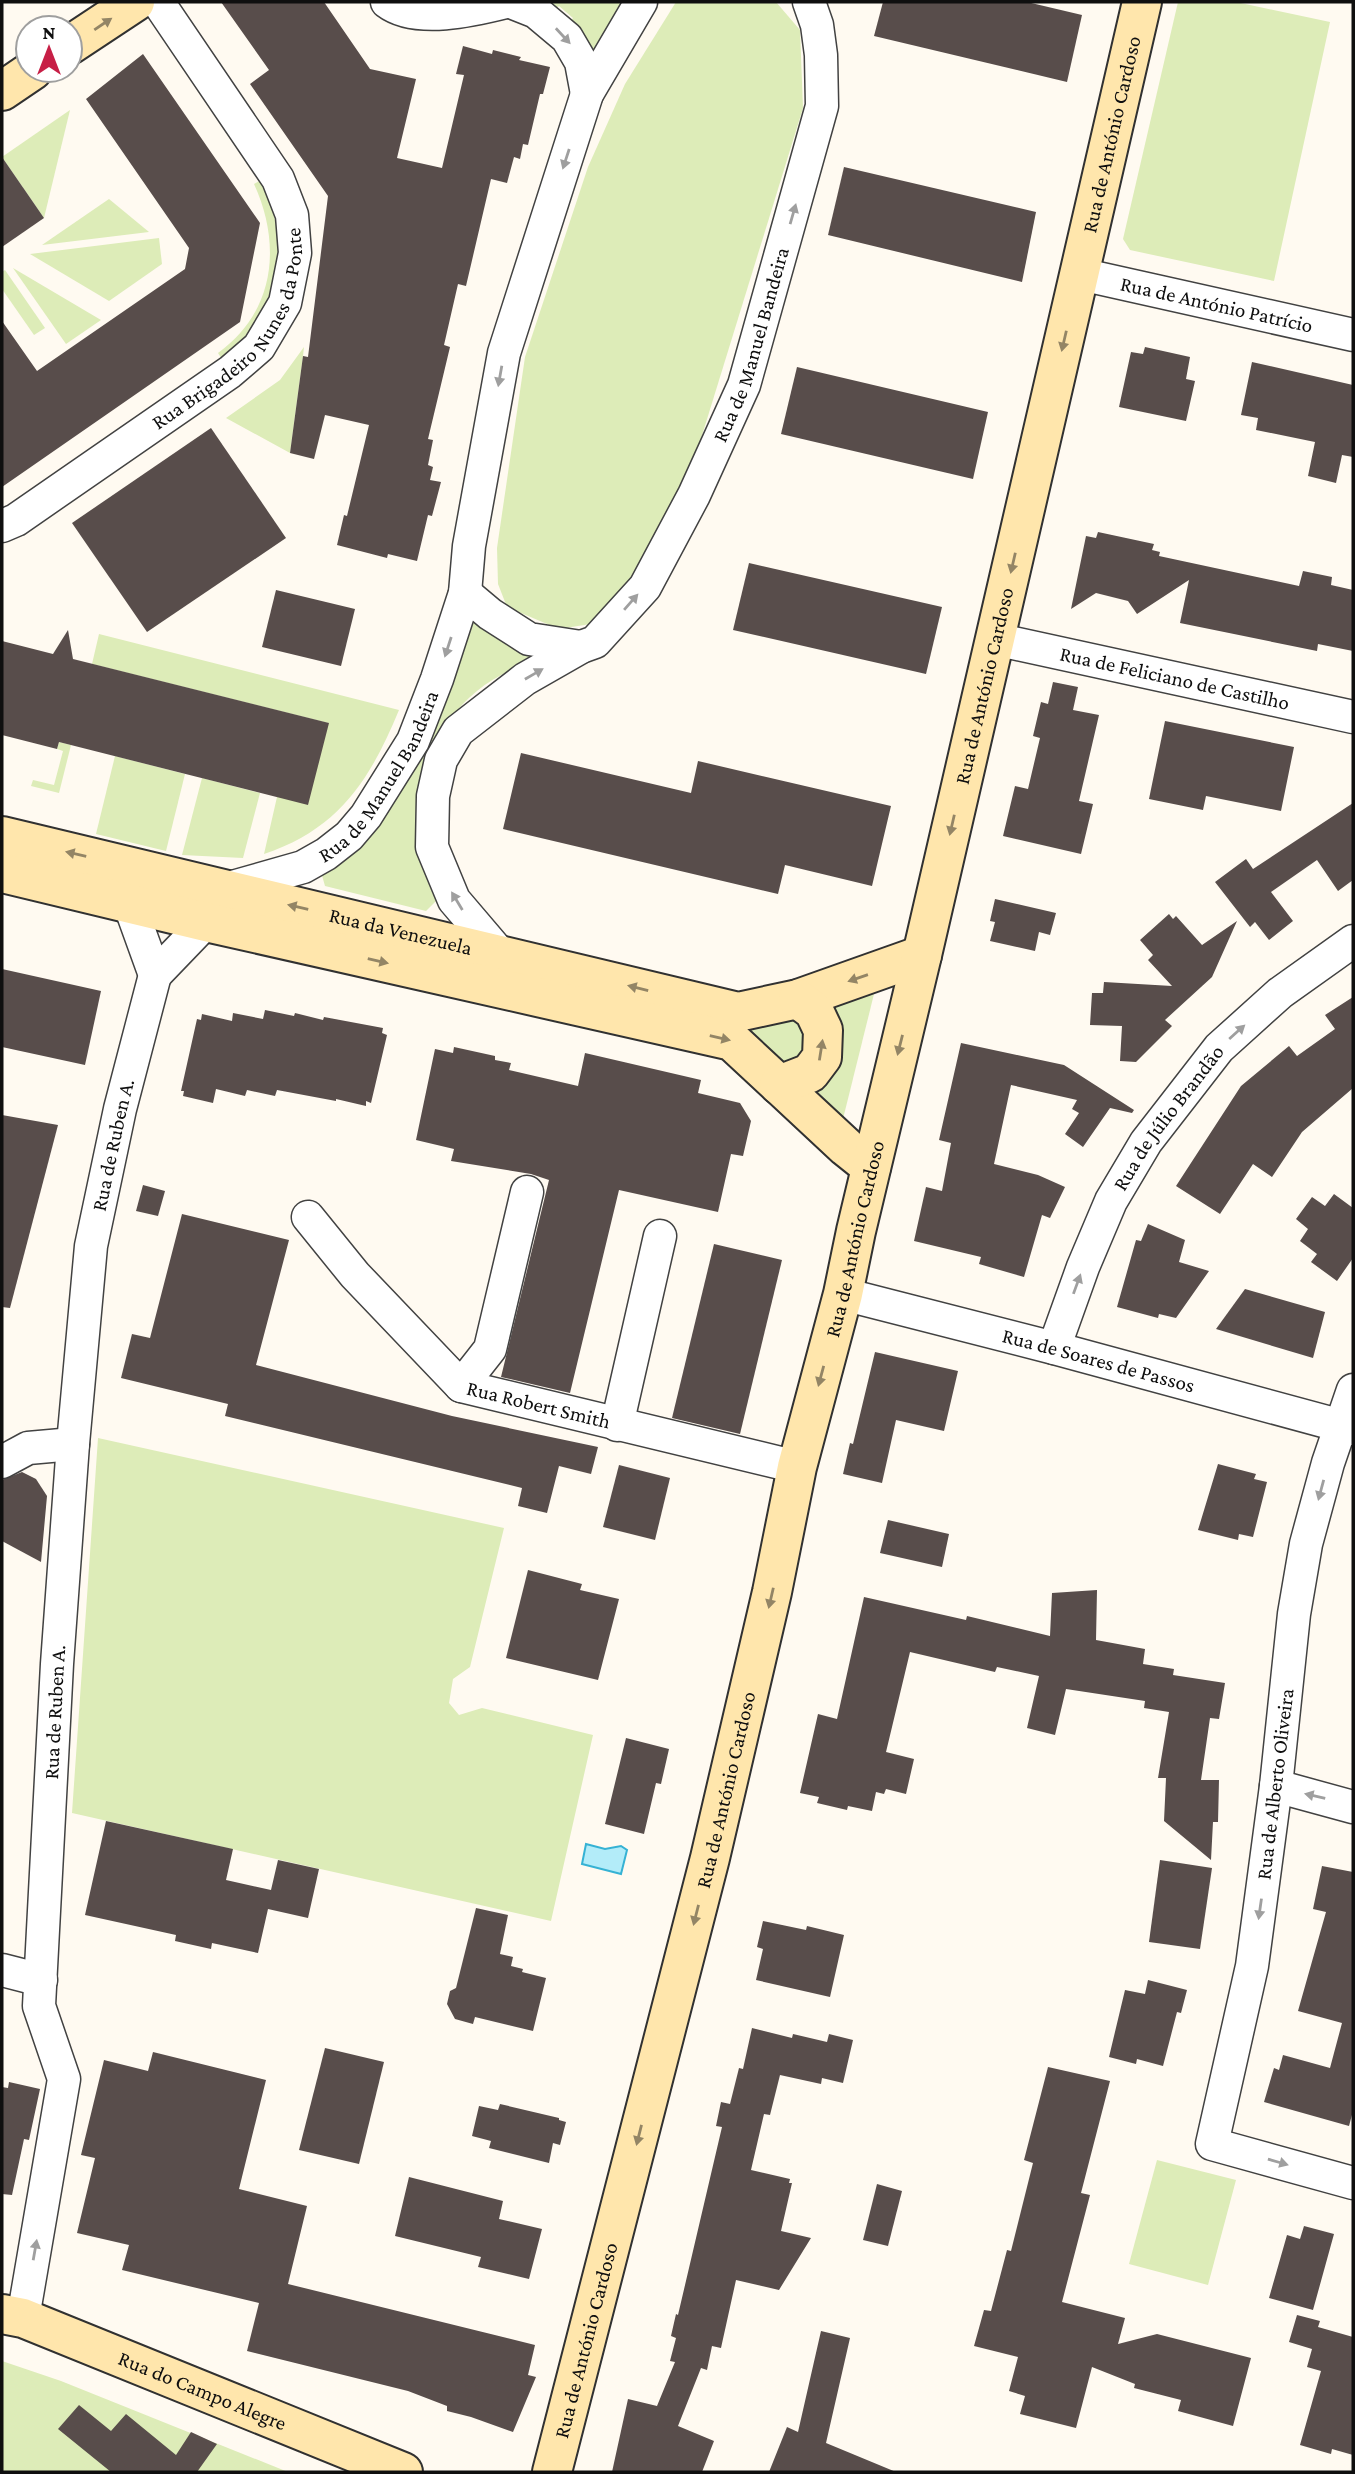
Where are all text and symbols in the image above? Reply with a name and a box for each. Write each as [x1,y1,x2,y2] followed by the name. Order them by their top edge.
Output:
[14,14,84,84] north arrow
[93,17,112,30] one-way arrow
[43,22,56,43] text: N
[554,28,571,45] one-way arrow
[1077,34,1146,235] street label: Rua de António Cardoso
[560,149,571,170] one-way arrow
[788,203,799,225] one-way arrow
[147,227,307,434] street label: Rua Brigadeiro Nunes da Ponte
[708,244,794,446] street label: Rua de Manuel Bandeira
[1118,271,1315,338] street label: Rua de António Patrício
[1059,330,1070,352] one-way arrow
[494,365,505,387] one-way arrow
[1007,552,1018,574] one-way arrow
[950,585,1018,787] street label: Rua de António Cardoso
[623,593,639,611] one-way arrow
[442,637,452,658] one-way arrow
[1058,641,1292,715] street label: Rua de Feliciano de Castilho
[525,668,544,680] one-way arrow
[314,687,444,868] street label: Rua de Manuel Bandeira
[946,814,957,836] one-way arrow
[65,848,87,859] one-way arrow
[450,891,463,911] one-way arrow
[286,901,308,912] one-way arrow
[327,903,475,960] street label: Rua da Venezuela
[367,956,389,967] one-way arrow
[847,973,868,984] one-way arrow
[627,982,649,993] one-way arrow
[1228,1024,1246,1040] one-way arrow
[709,1032,731,1043] one-way arrow
[895,1034,906,1056] one-way arrow
[815,1038,826,1060] one-way arrow
[1108,1040,1229,1195] street label: Rua de Júlio Brandão
[87,1076,139,1213] street label: Rua de Ruben A.
[820,1138,889,1340] street label: Rua de António Cardoso
[1072,1273,1083,1294] one-way arrow
[1000,1323,1197,1398] street label: Rua de Soares de Passos
[815,1366,826,1388] one-way arrow
[464,1376,613,1434] street label: Rua Robert Smith
[1315,1480,1325,1501] one-way arrow
[765,1587,776,1609] one-way arrow
[39,1644,70,1780] street label: Rua de Ruben A.
[1251,1687,1299,1881] street label: Rua de Alberto Oliveira
[691,1689,760,1891] street label: Rua de António Cardoso
[1304,1791,1326,1802] one-way arrow
[1254,1898,1265,1920] one-way arrow
[690,1904,701,1926] one-way arrow
[633,2124,644,2146] one-way arrow
[1268,2157,1289,2167] one-way arrow
[30,2239,41,2261] one-way arrow
[549,2240,623,2441] street label: Rua de António Cardoso
[115,2346,290,2435] street label: Rua do Campo Alegre

